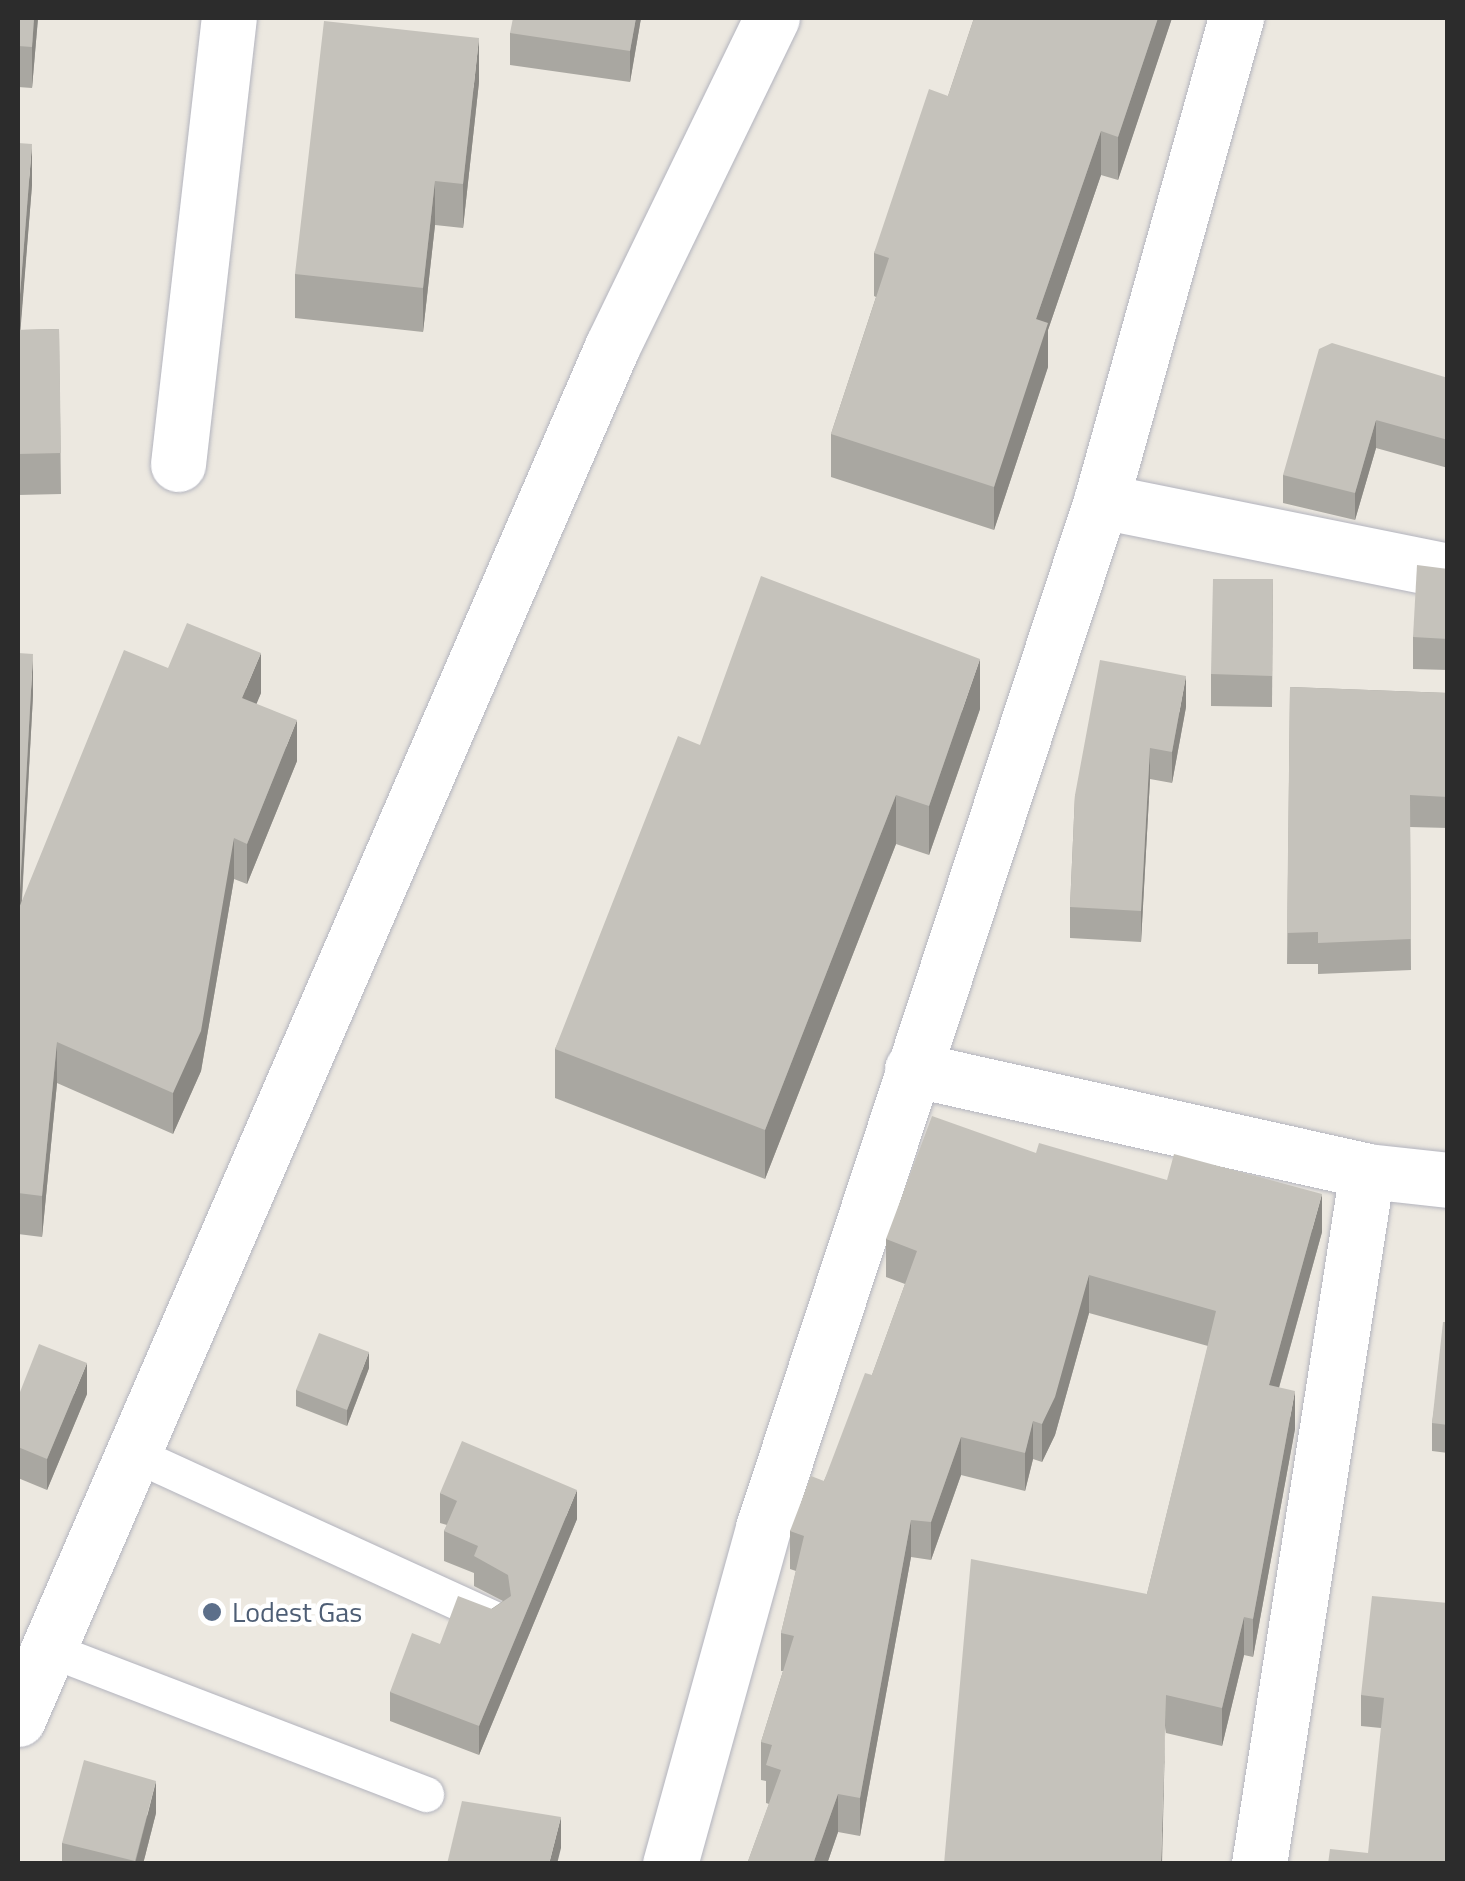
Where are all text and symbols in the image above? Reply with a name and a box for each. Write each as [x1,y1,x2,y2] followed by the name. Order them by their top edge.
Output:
[232,1595,362,1629] place label: Lodest Gas
[201,1601,223,1623] marker: Lodest Gas

